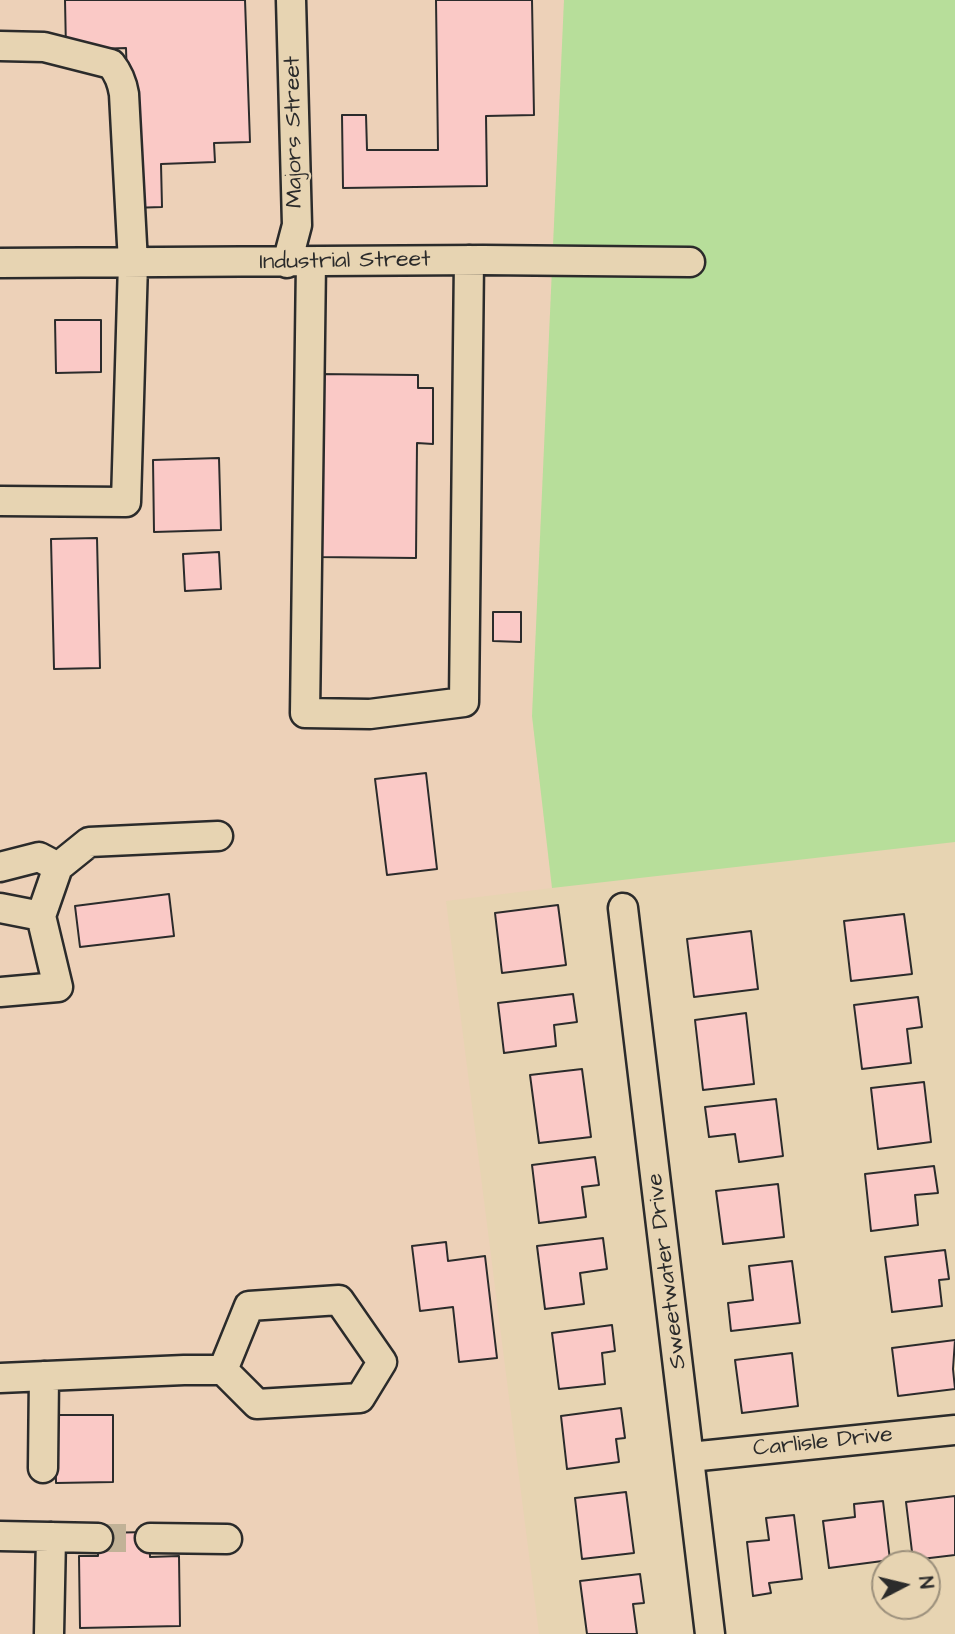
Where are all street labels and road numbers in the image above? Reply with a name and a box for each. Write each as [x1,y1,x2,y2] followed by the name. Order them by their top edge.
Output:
[280,56,310,208] street label: Majors Street
[259,247,431,277] street label: Industrial Street
[642,1172,694,1370] street label: Sweetwater Drive
[752,1422,894,1464] street label: Carlisle Drive

